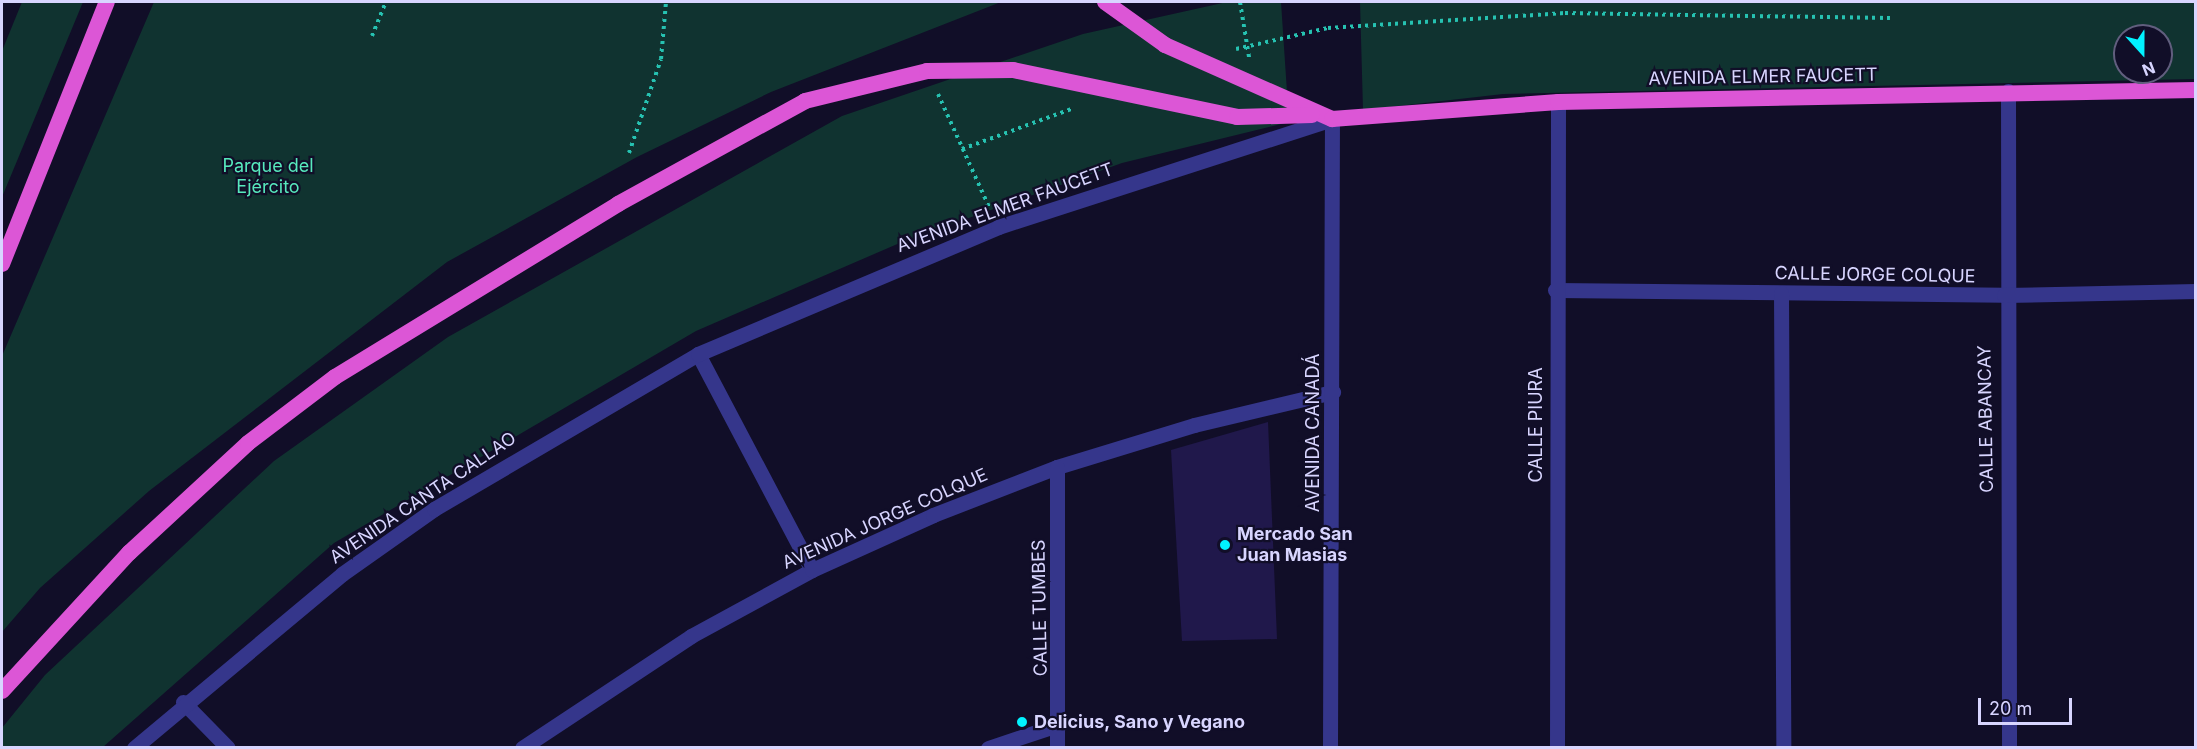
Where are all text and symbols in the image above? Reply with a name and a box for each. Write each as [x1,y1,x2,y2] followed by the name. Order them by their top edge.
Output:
[2113,24,2173,84] north arrow
[2139,57,2158,80] text: N
[1648,64,1878,90] street label: AVENIDA ELMER FAUCETT
[222,156,314,198] park label: Parque del Ejército
[894,159,1116,257] street label: AVENIDA ELMER FAUCETT
[1774,262,1976,288] street label: CALLE JORGE COLQUE
[1974,345,1998,493] street label: CALLE ABANCAY
[1302,354,1324,512] street label: AVENIDA CANADÁ
[1525,367,1547,483] street label: CALLE PIURA
[326,427,520,569] street label: AVENIDA CANTA CALLAO
[779,464,991,574] street label: AVENIDA JORGE COLQUE
[1237,524,1353,566] place label: Mercado San Juan Masias
[1218,538,1232,552] marker: Mercado San Juan Masias
[1028,539,1052,677] street label: CALLE TUMBES
[1981,686,2076,724] scale bar
[1989,698,2032,719] text: 20 m
[1034,711,1245,733] place label: Delicius, Sano y Vegano
[1015,715,1029,729] marker: Delicius, Sano y Vegano

